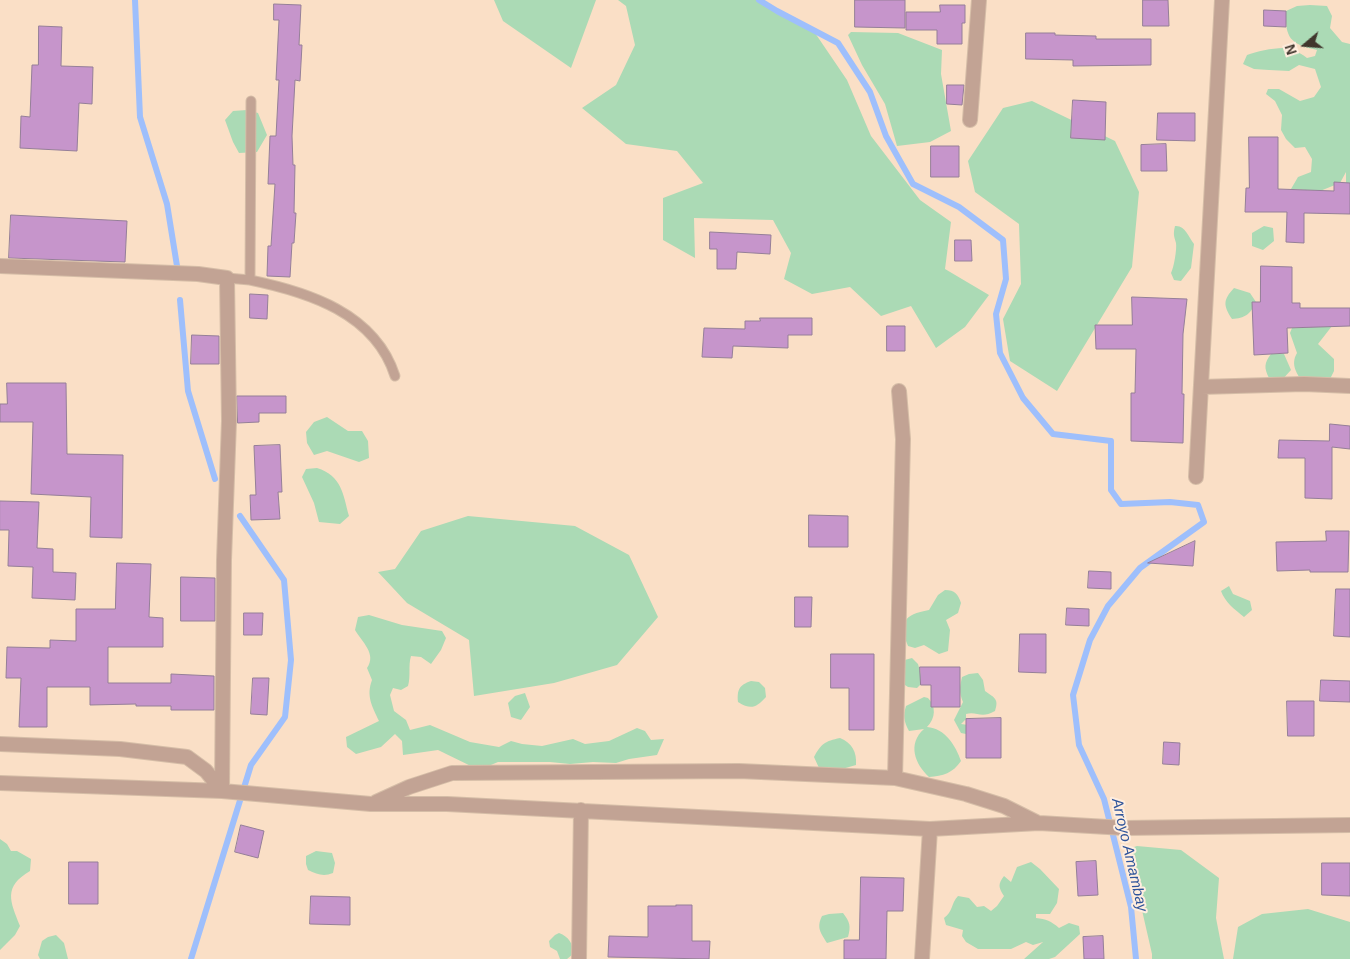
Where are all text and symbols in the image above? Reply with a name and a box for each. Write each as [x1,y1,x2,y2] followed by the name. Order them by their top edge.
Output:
[1280,20,1330,70] north arrow
[1282,42,1300,57] text: N
[1107,797,1151,913] water label: Arroyo Amambay

